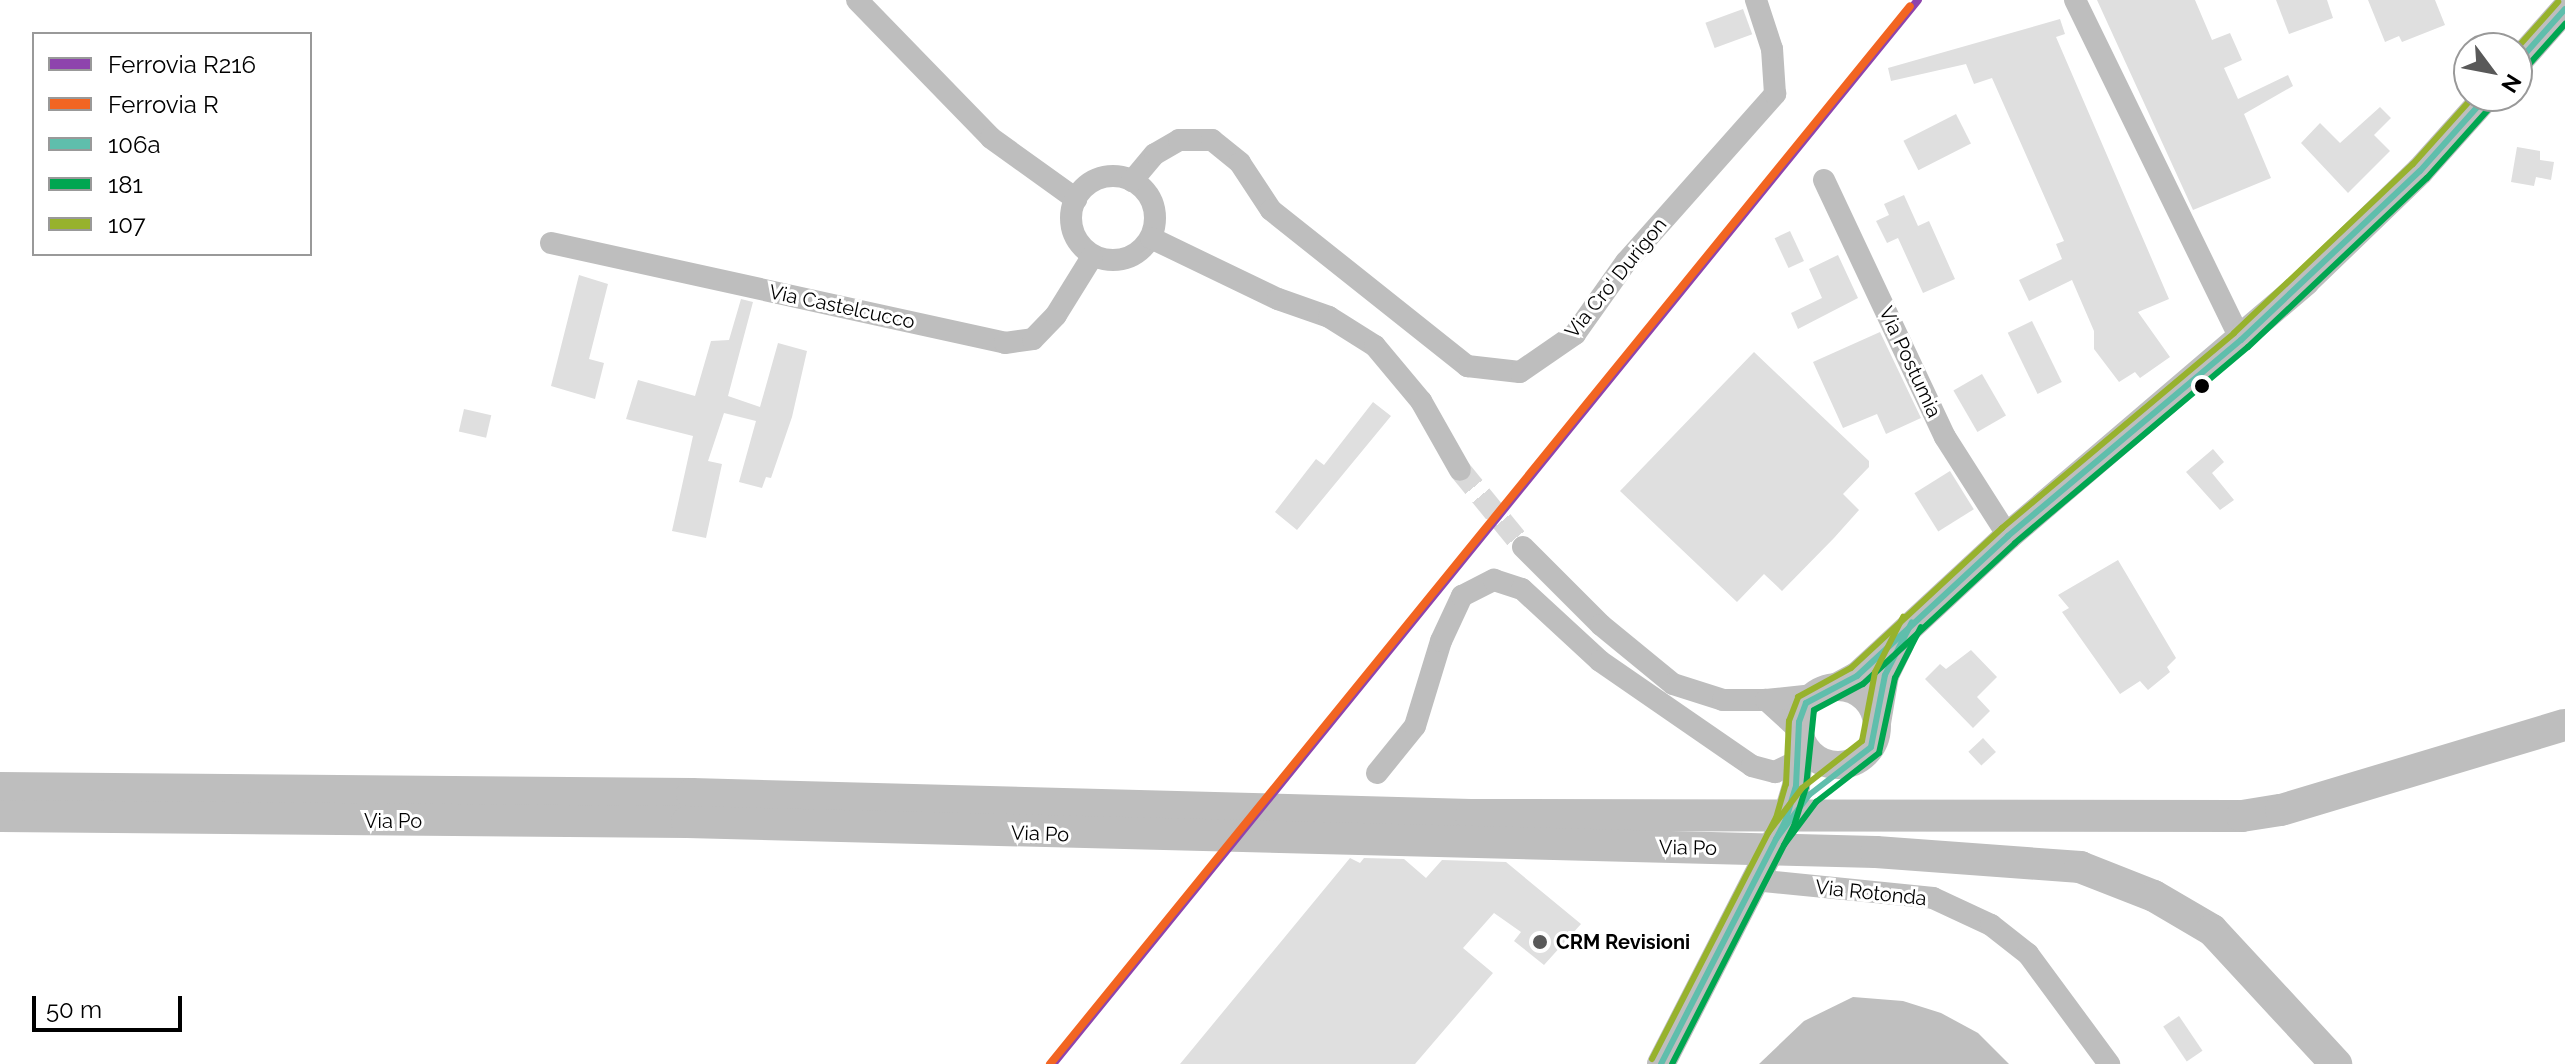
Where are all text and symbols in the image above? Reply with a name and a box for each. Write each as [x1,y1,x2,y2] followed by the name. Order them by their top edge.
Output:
[32,32,312,256] legend
[2453,32,2533,112] north arrow
[108,50,256,79] text: Ferrovia R216
[2496,70,2527,98] text: N
[108,90,219,119] text: Ferrovia R
[108,130,161,159] text: 106a
[108,170,143,199] text: 181
[108,210,146,239] text: 107
[1560,213,1672,343] street label: Via Cro' Durigon
[767,280,917,334] street label: Via Castelcucco
[1874,303,1946,421] street label: Via Postumia
[2194,378,2210,394] unlabelled marker
[364,809,422,833] street label: Via Po
[1011,821,1069,847] street label: Via Po
[1659,835,1717,861] street label: Via Po
[1814,875,1928,911] street label: Via Rotonda
[1556,930,1690,954] place label: CRM Revisioni
[1531,933,1549,951] marker: CRM Revisioni
[36,980,186,1030] scale bar
[46,995,102,1024] text: 50 m

